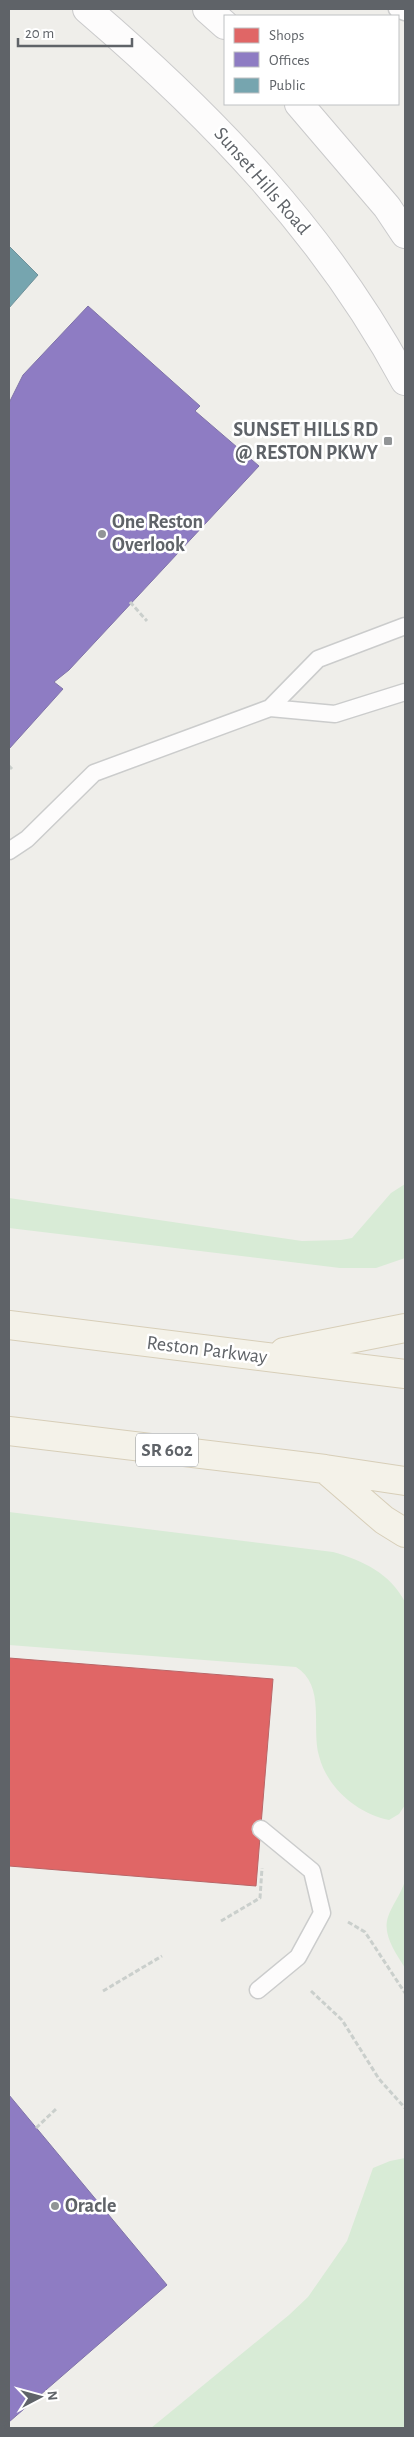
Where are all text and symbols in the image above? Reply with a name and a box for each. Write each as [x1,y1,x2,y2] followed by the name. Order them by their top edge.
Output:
[18,15,131,47] scale bar
[224,15,399,105] legend
[25,26,54,41] text: 20 m
[269,28,304,43] text: Shops
[269,53,310,68] text: Offices
[269,78,305,93] text: Public
[210,124,314,238] street label: Sunset Hills Road
[233,420,379,463] place label: SUNSET HILLS RD @ RESTON PKWY
[382,435,394,447] marker: SUNSET HILLS RD @ RESTON PKWY
[112,512,203,555] place label: One Reston Overlook
[96,528,108,540] marker: One Reston Overlook
[145,1333,269,1367] street label: Reston Parkway
[136,1434,198,1466] road number: SR 602
[65,2196,116,2216] place label: Oracle
[49,2200,61,2212] marker: Oracle
[15,2372,65,2422] north arrow
[44,2390,59,2401] text: N

